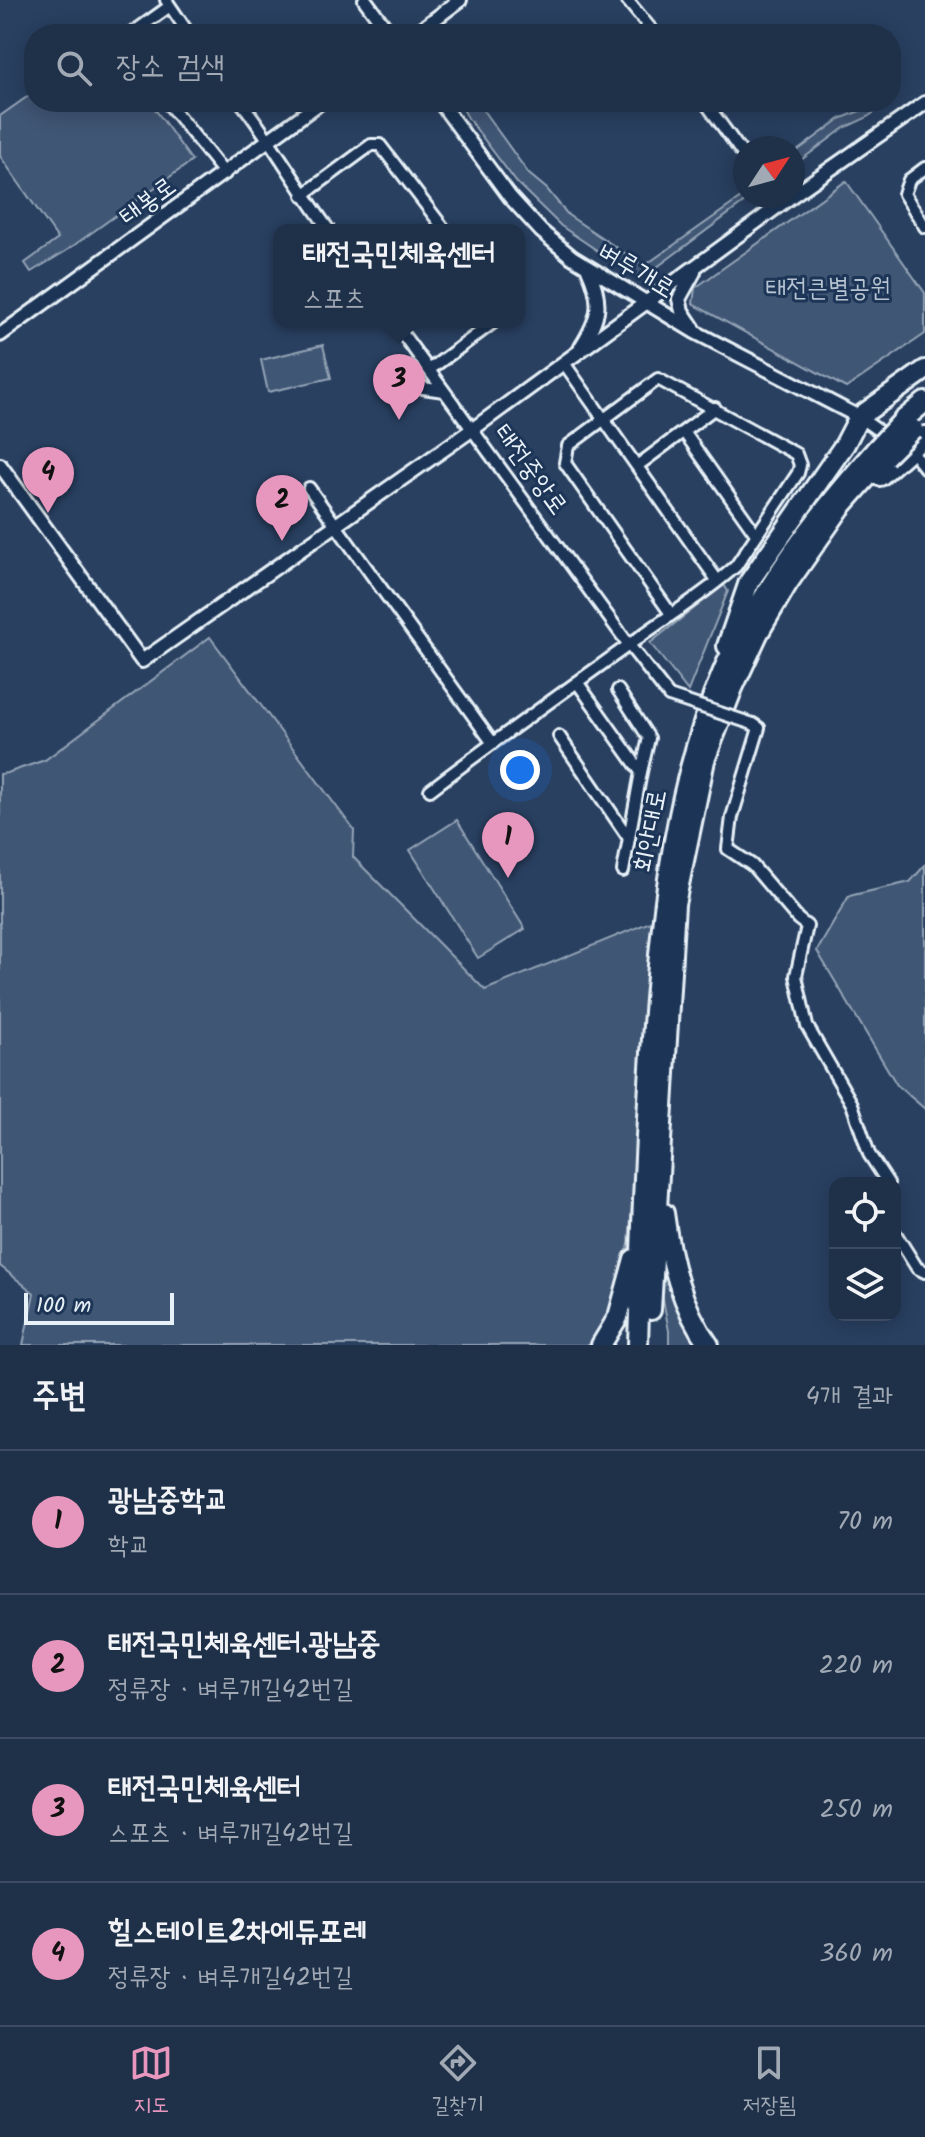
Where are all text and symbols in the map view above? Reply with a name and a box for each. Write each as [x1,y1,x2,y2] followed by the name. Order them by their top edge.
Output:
[24,24,901,112] search box
[116,44,225,92] text: 장소 검색
[52,46,96,90] icon: search
[733,136,805,208] north arrow
[110,167,186,237] street label: 태봉로
[273,224,525,328] popup
[302,231,496,279] text: 태전국민체육센터
[589,231,683,311] street label: 벼루개로
[765,268,891,310] park label: 태전큰별공원
[302,279,365,321] text: 스포츠
[373,354,425,420] pin: 3
[482,415,578,525] street label: 태전중앙로
[22,447,74,513] pin: 4
[256,475,308,541] pin: 2
[500,750,540,790] your location
[622,786,680,876] street label: 회안대로
[482,812,534,878] pin: 1
[829,1177,901,1321] map controls
[829,1177,901,1249] button: locate
[829,1249,901,1321] button: layers
[24,1289,174,1325] scale bar
[36,1289,91,1324] text: 100 m
[32,1370,87,1424] text: 주변
[805,1376,893,1418] text: 4개 결과
[108,1477,229,1525] text: 광남중학교
[54,1501,62,1543] text: 1
[837,1501,893,1543] text: 70 m
[108,1525,150,1567] text: 학교
[108,1621,381,1669] text: 태전국민체육센터.광남중
[50,1645,66,1687] text: 2
[819,1645,893,1687] text: 220 m
[108,1669,353,1711] text: 정류장 · 벼루개길42번길
[108,1765,301,1813] text: 태전국민체육센터
[51,1789,65,1831] text: 3
[820,1789,893,1831] text: 250 m
[108,1813,353,1855] text: 스포츠 · 벼루개길42번길
[108,1909,367,1957] text: 힐스테이트2차에듀포레
[51,1933,65,1975] text: 4
[820,1933,893,1975] text: 360 m
[108,1957,353,1999] text: 정류장 · 벼루개길42번길
[129,2041,173,2124] tab: 지도
[431,2041,484,2124] tab: 길찾기
[743,2041,796,2124] tab: 저장됨

